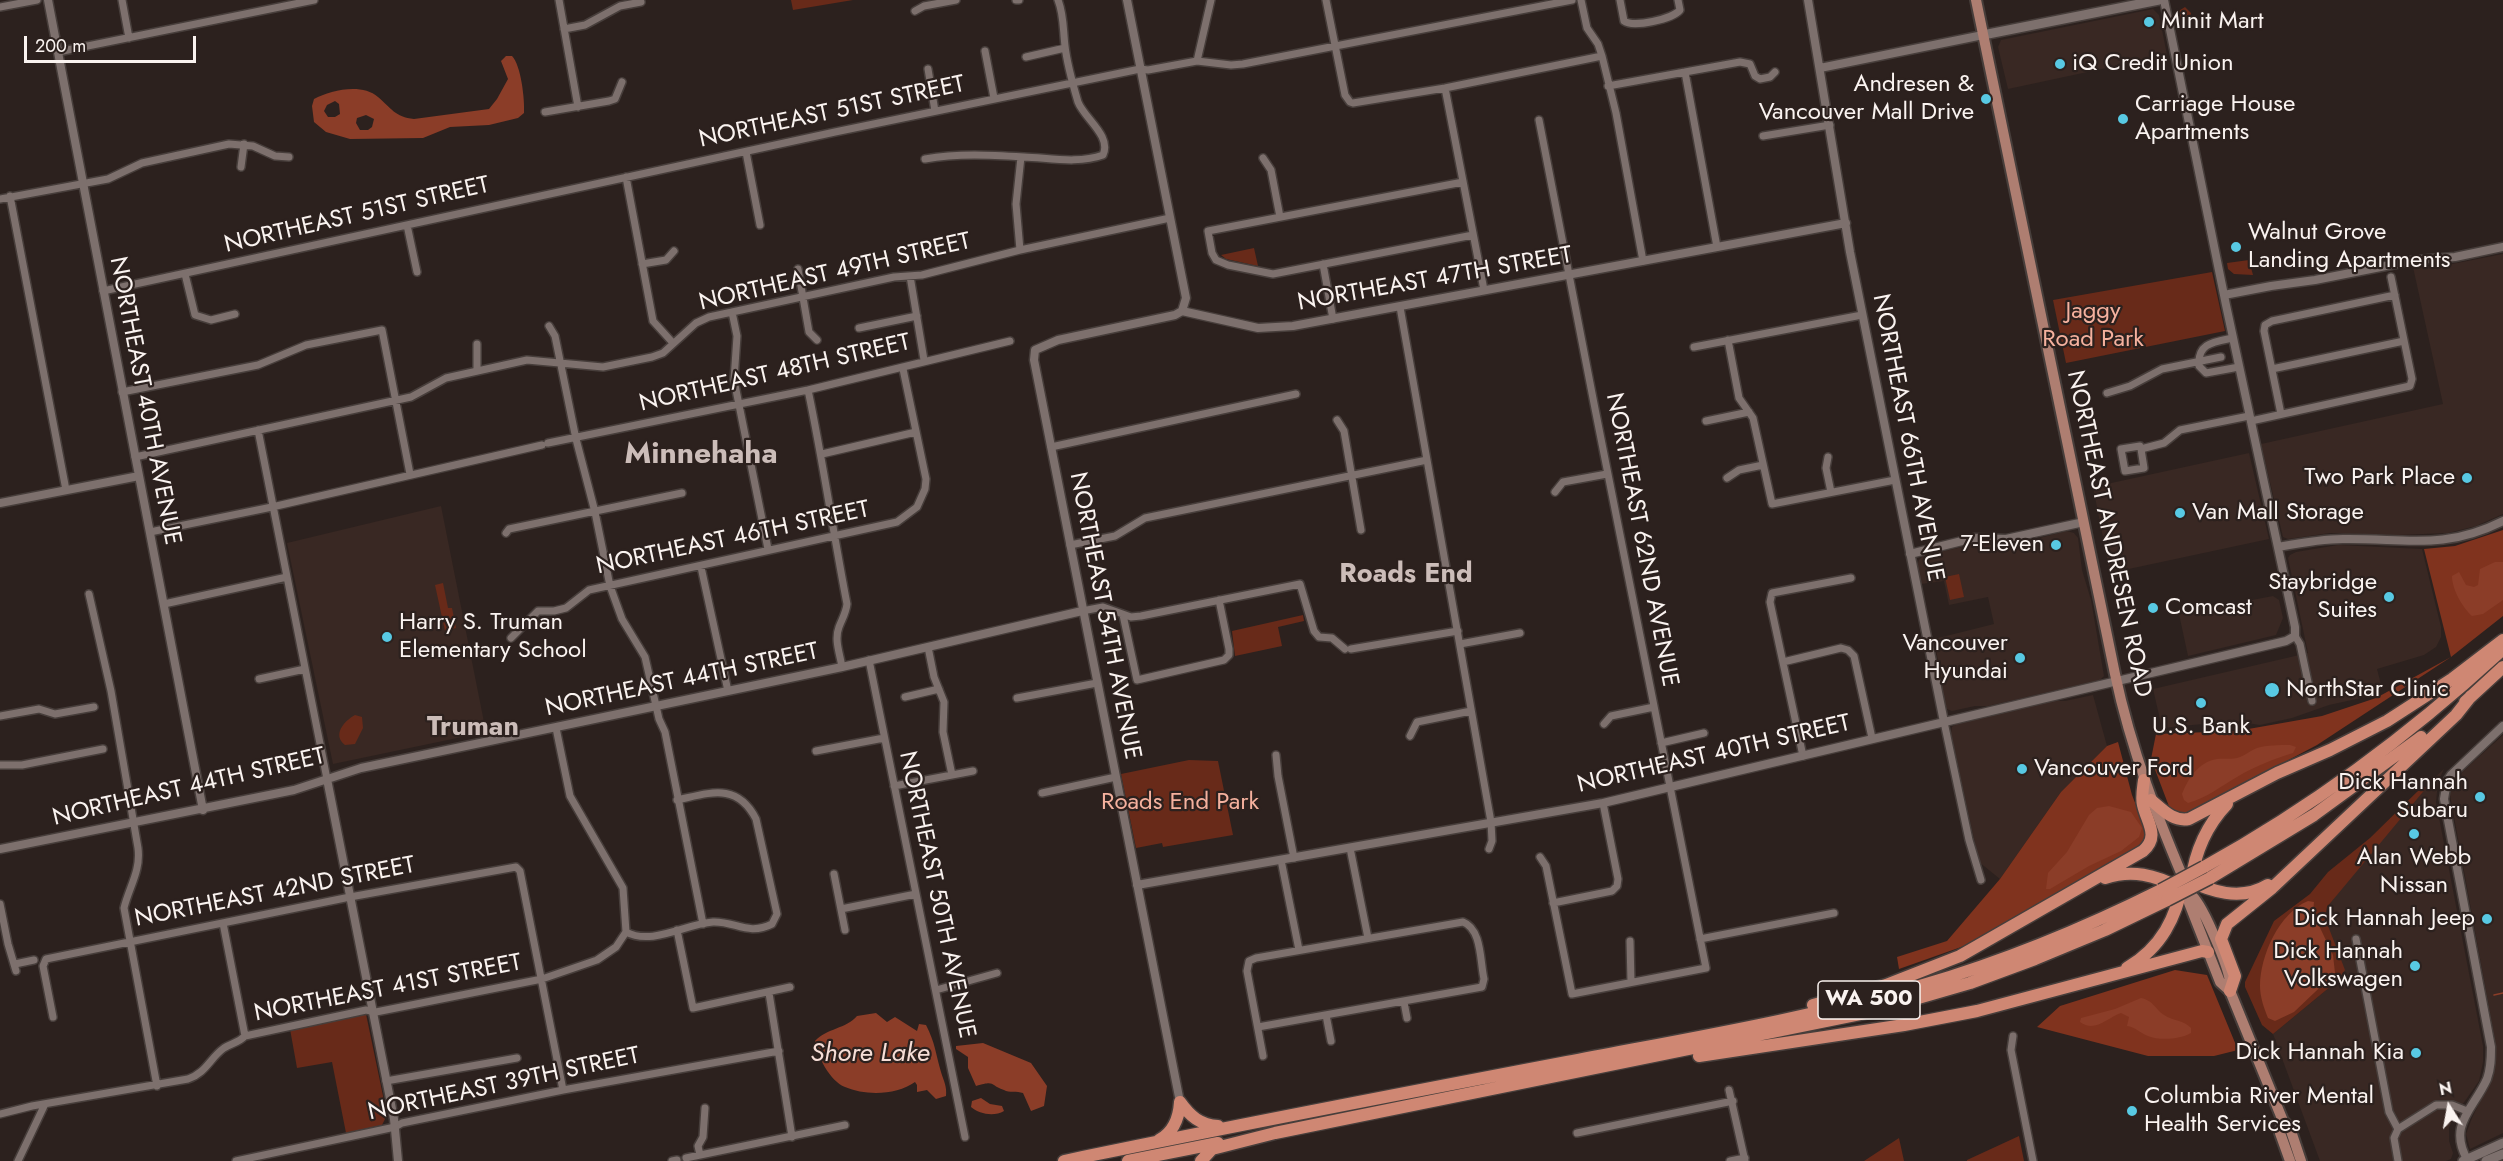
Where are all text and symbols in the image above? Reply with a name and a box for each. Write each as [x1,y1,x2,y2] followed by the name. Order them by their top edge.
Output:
[2161,8,2263,36] place label: Minit Mart
[2142,15,2156,29] marker: Minit Mart
[27,24,200,62] scale bar
[35,33,86,59] text: 200 m
[2072,50,2234,78] place label: iQ Credit Union
[2053,57,2067,71] marker: iQ Credit Union
[696,71,968,155] street label: NORTHEAST 51ST STREET
[1759,71,1974,127] place label: Andresen & Vancouver Mall Drive
[2135,91,2295,147] place label: Carriage House Apartments
[1979,92,1993,106] marker: Andresen & Vancouver Mall Drive
[2116,112,2130,126] marker: Carriage House Apartments
[222,171,492,261] street label: NORTHEAST 51ST STREET
[2248,219,2451,275] place label: Walnut Grove Landing Apartments
[696,228,974,318] street label: NORTHEAST 49TH STREET
[2229,240,2243,254] marker: Walnut Grove Landing Apartments
[1295,242,1575,318] street label: NORTHEAST 47TH STREET
[102,254,186,548] street label: NORTHEAST 40TH AVENUE
[1865,292,1949,584] street label: NORTHEAST 66TH AVENUE
[2042,298,2144,354] park label: Jaggy Road Park
[637,329,913,419] street label: NORTHEAST 48TH STREET
[2059,368,2157,700] street label: NORTHEAST ANDRESEN ROAD
[1598,391,1684,689] street label: NORTHEAST 62ND AVENUE
[624,438,778,474] district label: Minnehaha
[2304,464,2455,492] place label: Two Park Place
[1062,470,1146,762] street label: NORTHEAST 54TH AVENUE
[2460,471,2474,485] marker: Two Park Place
[594,496,872,582] street label: NORTHEAST 46TH STREET
[2192,499,2364,527] place label: Van Mall Storage
[2173,506,2187,520] marker: Van Mall Storage
[1960,531,2044,559] place label: 7-Eleven
[2049,538,2063,552] marker: 7-Eleven
[1339,559,1473,591] district label: Roads End
[2268,569,2377,625] place label: Staybridge Suites
[2382,590,2396,604] marker: Staybridge Suites
[2165,594,2252,622] place label: Comcast
[2146,601,2160,615] marker: Comcast
[399,609,587,665] place label: Harry S. Truman Elementary School
[380,630,394,644] marker: Harry S. Truman Elementary School
[1902,630,2008,686] place label: Vancouver Hyundai
[543,638,821,724] street label: NORTHEAST 44TH STREET
[2013,651,2027,665] marker: Vancouver Hyundai
[2286,676,2449,704] place label: NorthStar Clinic
[2263,681,2281,699] marker: NorthStar Clinic
[2194,696,2208,710] marker: U.S. Bank
[1575,710,1853,800] street label: NORTHEAST 40TH STREET
[427,712,519,744] district label: Truman
[2152,713,2250,741] place label: U.S. Bank
[50,743,328,833] street label: NORTHEAST 44TH STREET
[891,749,981,1041] street label: NORTHEAST 50TH AVENUE
[2034,755,2193,783] place label: Vancouver Ford
[2015,762,2029,776] marker: Vancouver Ford
[2338,769,2468,825] place label: Dick Hannah Subaru
[1101,789,1259,817] park label: Roads End Park
[2473,790,2487,804] marker: Dick Hannah Subaru
[2407,827,2421,841] marker: Alan Webb Nissan
[2357,844,2471,900] place label: Alan Webb Nissan
[132,852,418,934] street label: NORTHEAST 42ND STREET
[2294,905,2475,933] place label: Dick Hannah Jeep
[2480,912,2494,926] marker: Dick Hannah Jeep
[2273,938,2403,994] place label: Dick Hannah Volkswagen
[252,949,524,1029] street label: NORTHEAST 41ST STREET
[2408,959,2422,973] marker: Dick Hannah Volkswagen
[1818,981,1920,1019] road number: WA 500
[810,1039,930,1071] water label: Shore Lake
[2236,1039,2404,1067] place label: Dick Hannah Kia
[366,1042,642,1128] street label: NORTHEAST 39TH STREET
[2409,1046,2423,1060] marker: Dick Hannah Kia
[2437,1076,2454,1101] text: N
[2419,1077,2479,1137] north arrow
[2144,1083,2374,1139] place label: Columbia River Mental Health Services
[2125,1104,2139,1118] marker: Columbia River Mental Health Services

